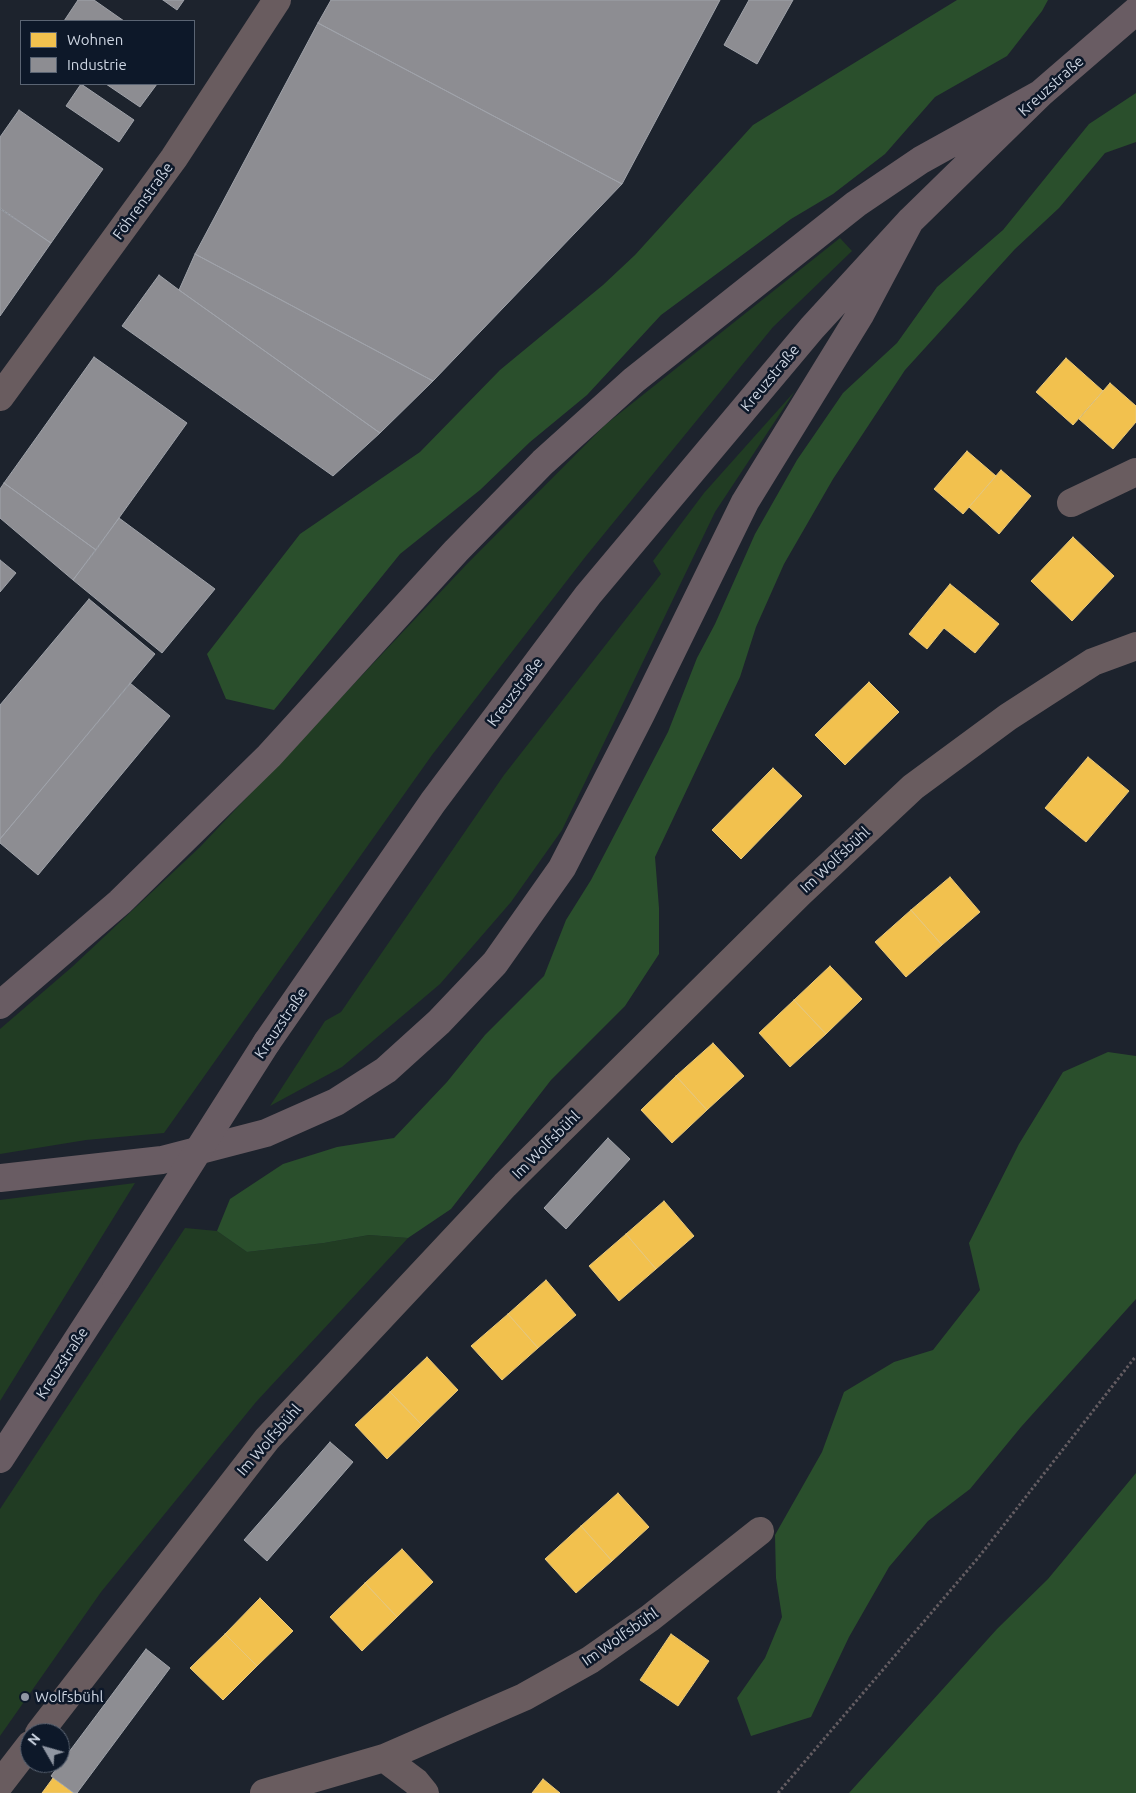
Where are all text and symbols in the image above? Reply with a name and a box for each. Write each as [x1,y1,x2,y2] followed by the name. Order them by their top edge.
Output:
[20,20,195,85] legend
[67,31,123,48] text: Wohnen
[1015,52,1087,120] street label: Kreuzstraße
[67,56,127,73] text: Industrie
[109,159,177,243] street label: Föhrenstraße
[737,341,803,415] street label: Kreuzstraße
[483,654,547,730] street label: Kreuzstraße
[796,823,874,897] street label: Im Wolfsbühl
[251,984,311,1062] street label: Kreuzstraße
[508,1107,584,1183] street label: Im Wolfsbühl
[32,1324,92,1402] street label: Kreuzstraße
[233,1401,305,1479] street label: Im Wolfsbühl
[579,1604,661,1670] street label: Im Wolfsbühl
[35,1688,103,1706] place label: Wolfsbühl
[19,1691,31,1703] marker: Wolfsbühl
[20,1723,70,1773] north arrow
[24,1730,43,1748] text: N

